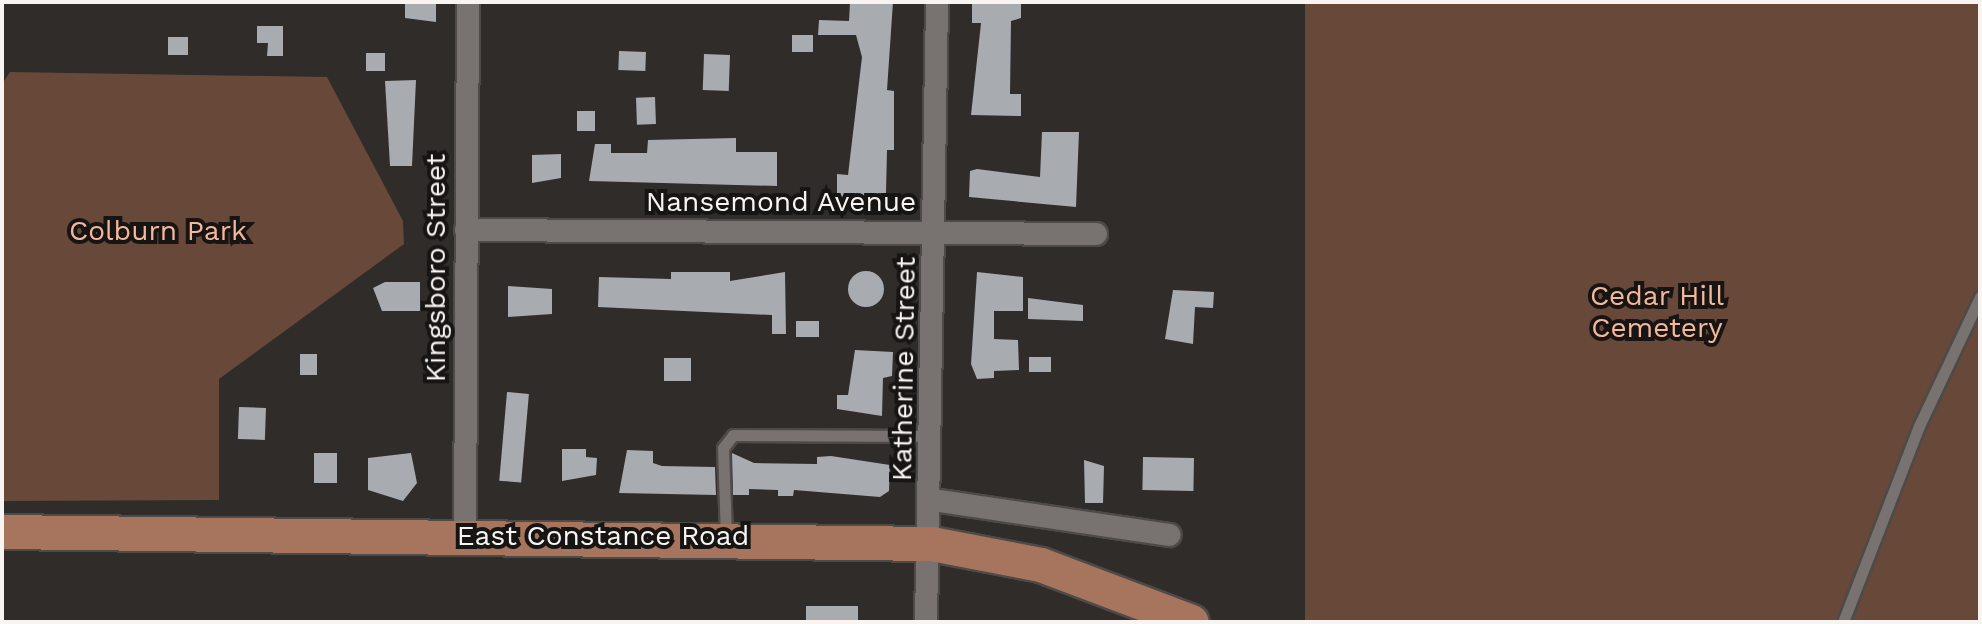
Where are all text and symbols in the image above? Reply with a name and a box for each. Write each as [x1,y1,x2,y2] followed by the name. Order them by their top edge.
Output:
[419,154,453,382] street label: Kingsboro Street
[645,185,917,219] street label: Nansemond Avenue
[69,214,247,248] park label: Colburn Park
[885,256,923,482] street label: Katherine Street
[1590,279,1724,345] park label: Cedar Hill Cemetery
[457,519,749,553] street label: East Constance Road

